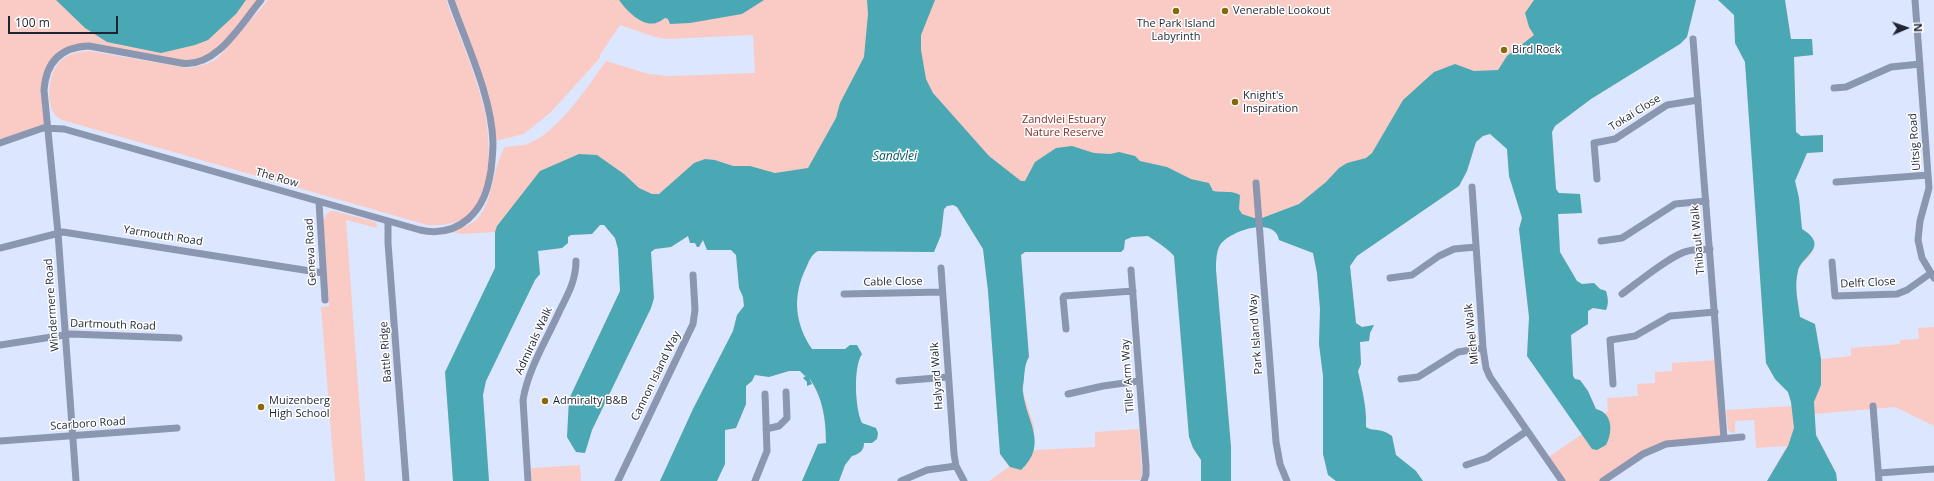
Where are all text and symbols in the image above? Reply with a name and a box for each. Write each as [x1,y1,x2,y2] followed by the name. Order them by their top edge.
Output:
[1233,4,1330,18] place label: Venerable Lookout
[1171,6,1181,16] marker: The Park Island Labyrinth
[1220,6,1230,16] marker: Venerable Lookout
[10,8,120,34] scale bar
[1886,8,1926,48] north arrow
[15,14,50,31] text: 100 m
[1137,17,1215,43] place label: The Park Island Labyrinth
[1911,23,1926,32] text: N
[1512,43,1560,57] place label: Bird Rock
[1499,45,1509,55] marker: Bird Rock
[1243,89,1298,115] place label: Knight's Inspiration
[1607,92,1663,134] street label: Tokai Close
[1230,97,1240,107] marker: Knight's Inspiration
[1022,113,1106,139] park label: Zandvlei Estuary Nature Reserve
[1906,113,1924,171] street label: Uitsig Road
[873,150,917,164] water label: Sandvlei
[254,166,300,190] street label: The Row
[1688,205,1708,275] street label: Thibault Walk
[303,218,319,286] street label: Geneva Road
[122,223,204,249] street label: Yarmouth Road
[42,258,62,352] street label: Windermere Road
[863,275,923,289] street label: Cable Close
[1840,275,1896,291] street label: Delft Close
[1247,293,1265,375] street label: Park Island Way
[1462,303,1482,365] street label: Michel Walk
[513,305,555,377] street label: Admirals Walk
[70,317,156,333] street label: Dartmouth Road
[377,321,395,383] street label: Battle Ridge
[629,329,683,423] street label: Cannon Island Way
[1119,339,1137,413] street label: Tiller Arm Way
[928,342,946,410] street label: Halyard Walk
[269,394,330,420] place label: Muizenberg High School
[553,394,628,408] place label: Admiralty B&B
[540,396,550,406] marker: Admiralty B&B
[256,402,266,412] marker: Muizenberg High School
[50,415,126,433] street label: Scarboro Road

